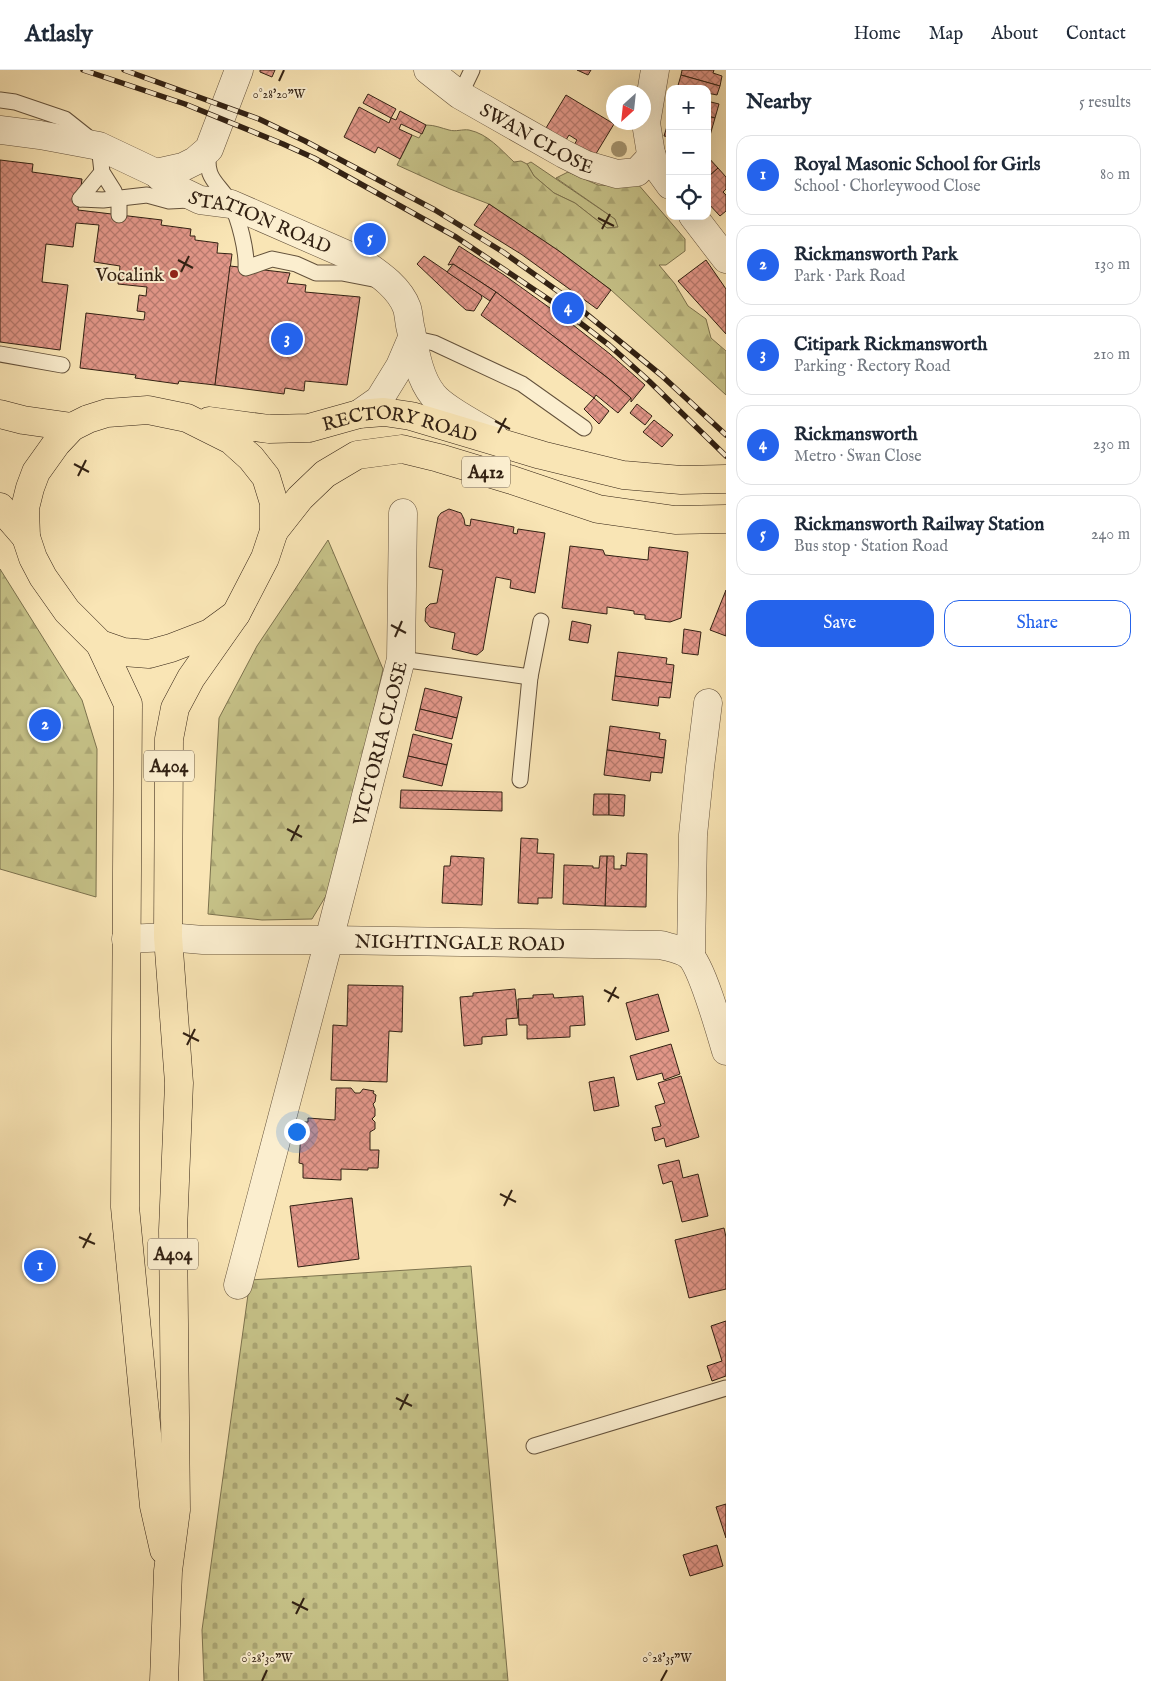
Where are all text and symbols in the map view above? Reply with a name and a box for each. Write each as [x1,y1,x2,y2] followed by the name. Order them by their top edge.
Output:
[25,19,93,50] text: Atlasly
[854,23,901,46] text: Home
[929,23,963,46] text: Map
[991,23,1038,46] text: About
[1066,23,1126,46] text: Contact
[606,85,651,130] north arrow
[666,85,711,220] map controls
[666,85,711,130] button: +
[253,87,306,102] text: 0°28'20"W
[746,89,811,116] text: Nearby
[1079,93,1131,113] text: 5 results
[475,99,596,180] street label: SWAN CLOSE
[666,130,711,175] button: −
[794,153,1040,177] text: Royal Masonic School for Girls
[760,165,766,185] text: 1
[1100,165,1130,185] text: 80 m
[666,175,711,220] button: locate
[794,177,980,197] text: School · Chorleywood Close
[184,186,335,260] street label: STATION ROAD
[354,220,386,258] pin: 5
[794,243,958,267] text: Rickmansworth Park
[759,255,767,275] text: 2
[1094,255,1130,275] text: 130 m
[94,264,165,288] place label: Vocalink
[794,267,905,287] text: Park · Park Road
[168,268,180,280] marker: Vocalink
[552,289,584,327] pin: 4
[271,320,303,358] pin: 3
[794,333,987,357] text: Citipark Rickmansworth
[760,345,766,365] text: 3
[1093,345,1130,365] text: 210 m
[794,357,950,377] text: Parking · Rectory Road
[320,401,480,449] street label: RECTORY ROAD
[794,423,918,447] text: Rickmansworth
[759,435,767,455] text: 4
[1093,435,1130,455] text: 230 m
[794,447,922,467] text: Metro · Swan Close
[462,457,510,488] road number: A412
[794,513,1044,537] text: Rickmansworth Railway Station
[760,525,766,545] text: 5
[1091,525,1130,545] text: 240 m
[794,537,948,557] text: Bus stop · Station Road
[746,600,934,647] button: Save
[944,600,1131,647] button: Share
[349,659,414,829] street label: VICTORIA CLOSE
[29,706,61,744] pin: 2
[144,750,194,781] road number: A404
[355,930,565,958] street label: NIGHTINGALE ROAD
[284,1119,310,1145] your location
[148,1238,198,1270] road number: A404
[24,1247,56,1285] pin: 1
[241,1651,293,1666] text: 0°28'30"W
[642,1651,692,1666] text: 0°28'35"W

